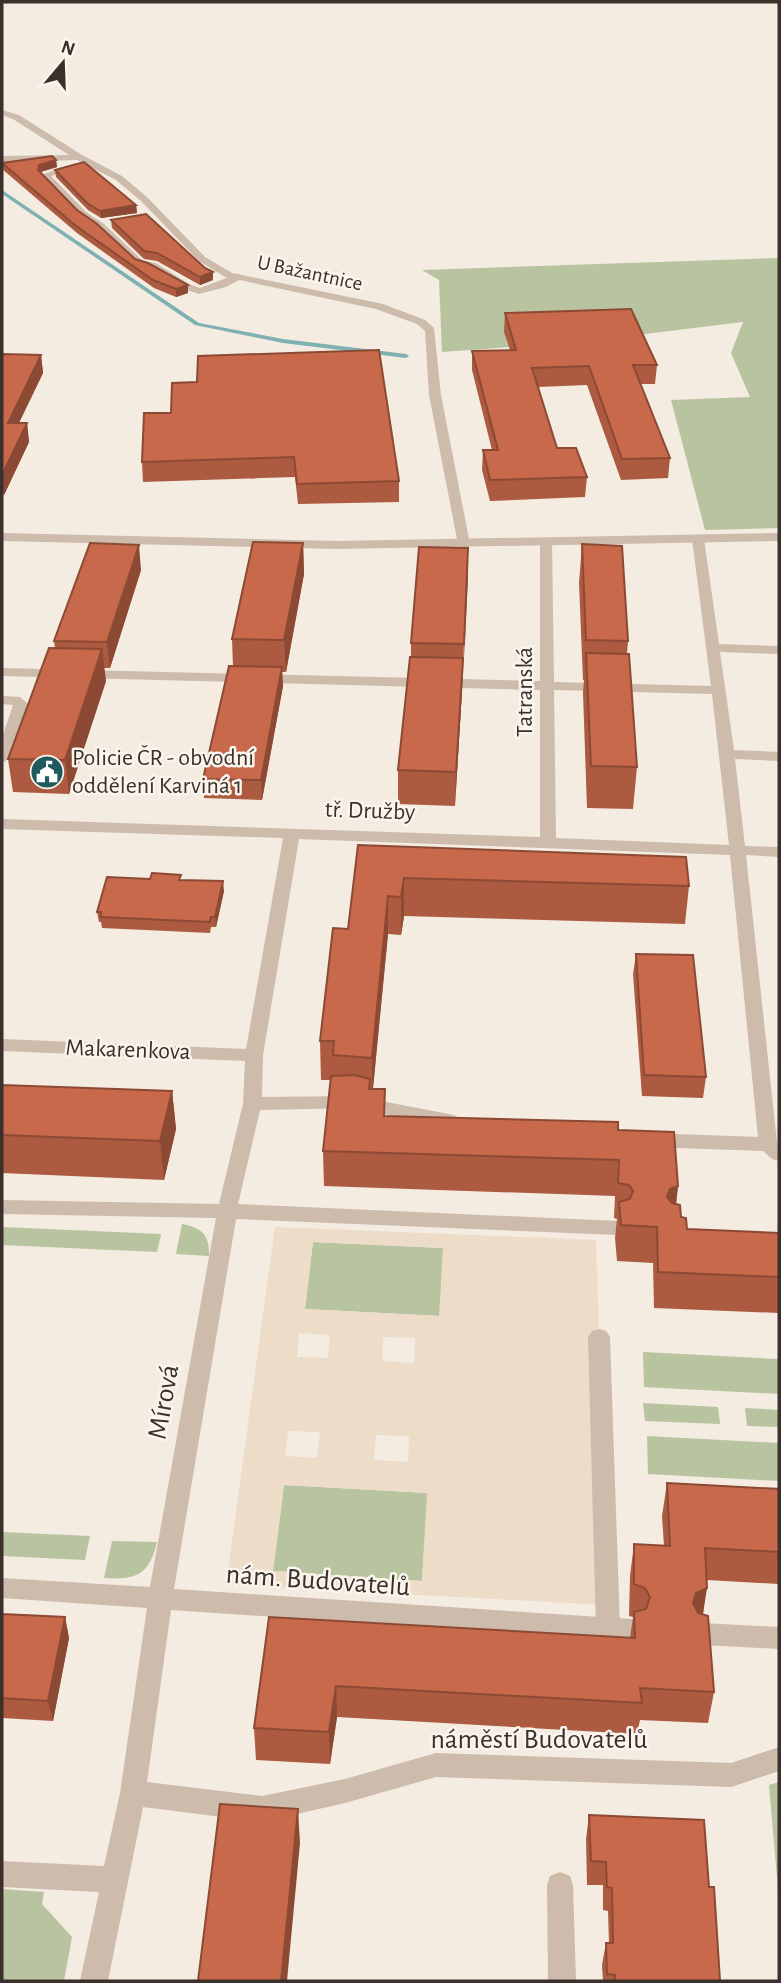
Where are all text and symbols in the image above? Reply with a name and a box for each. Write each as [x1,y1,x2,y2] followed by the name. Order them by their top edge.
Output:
[28,28,98,98] north arrow
[59,37,77,59] text: N
[256,252,364,294] street label: U Bažantnice
[513,647,537,737] street label: Tatranská
[72,745,254,798] place label: Policie ČR - obvodní oddělení Karviná 1
[28,753,66,791] public building icon: Policie ČR - obvodní oddělení Karviná 1
[324,797,416,825] street label: tř. Družby
[65,1036,191,1064] street label: Makarenkova
[144,1362,184,1442] street label: Mírová
[225,1561,411,1601] street label: nám. Budovatelů
[430,1726,648,1754] street label: náměstí Budovatelů

